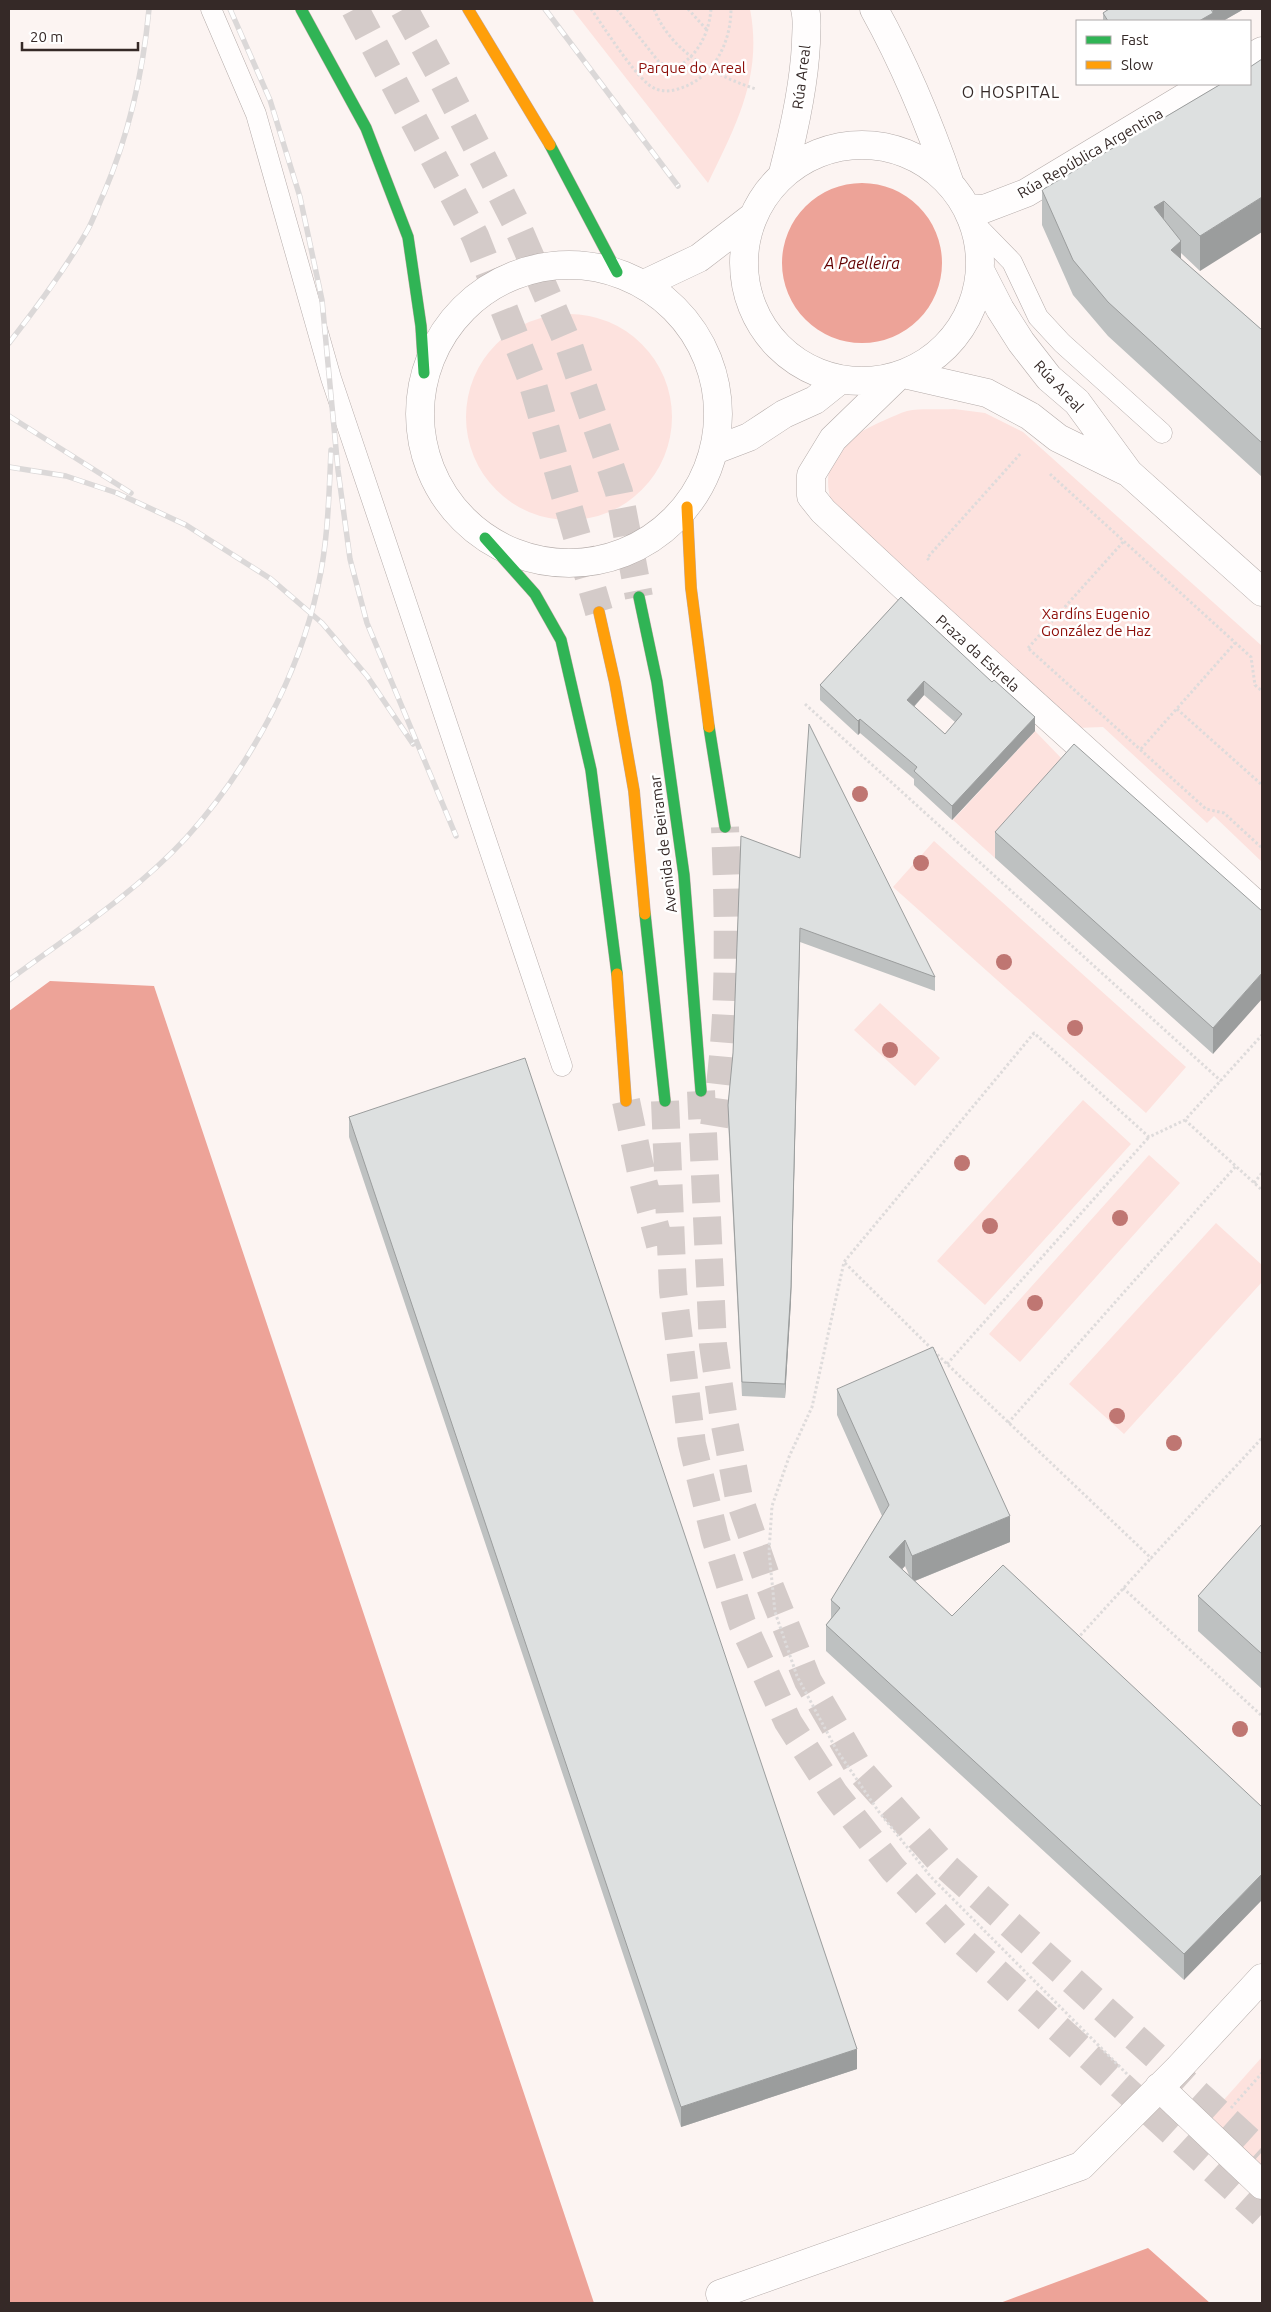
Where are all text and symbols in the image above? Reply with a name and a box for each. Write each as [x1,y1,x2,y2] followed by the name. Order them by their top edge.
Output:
[22,20,139,52] scale bar
[1076,20,1251,85] legend
[30,28,63,45] text: 20 m
[1121,31,1149,48] text: Fast
[789,44,813,110] street label: Rúa Areal
[1121,56,1154,73] text: Slow
[638,59,746,76] park label: Parque do Areal
[962,83,1060,101] district label: O HOSPITAL
[1014,104,1166,202] street label: Rúa República Argentina
[823,254,900,272] water label: A Paelleira
[1031,357,1087,415] street label: Rúa Areal
[1041,605,1151,639] park label: Xardíns Eugenio González de Haz
[933,611,1023,695] street label: Praza da Estrela
[646,774,680,914] street label: Avenida de Beiramar

